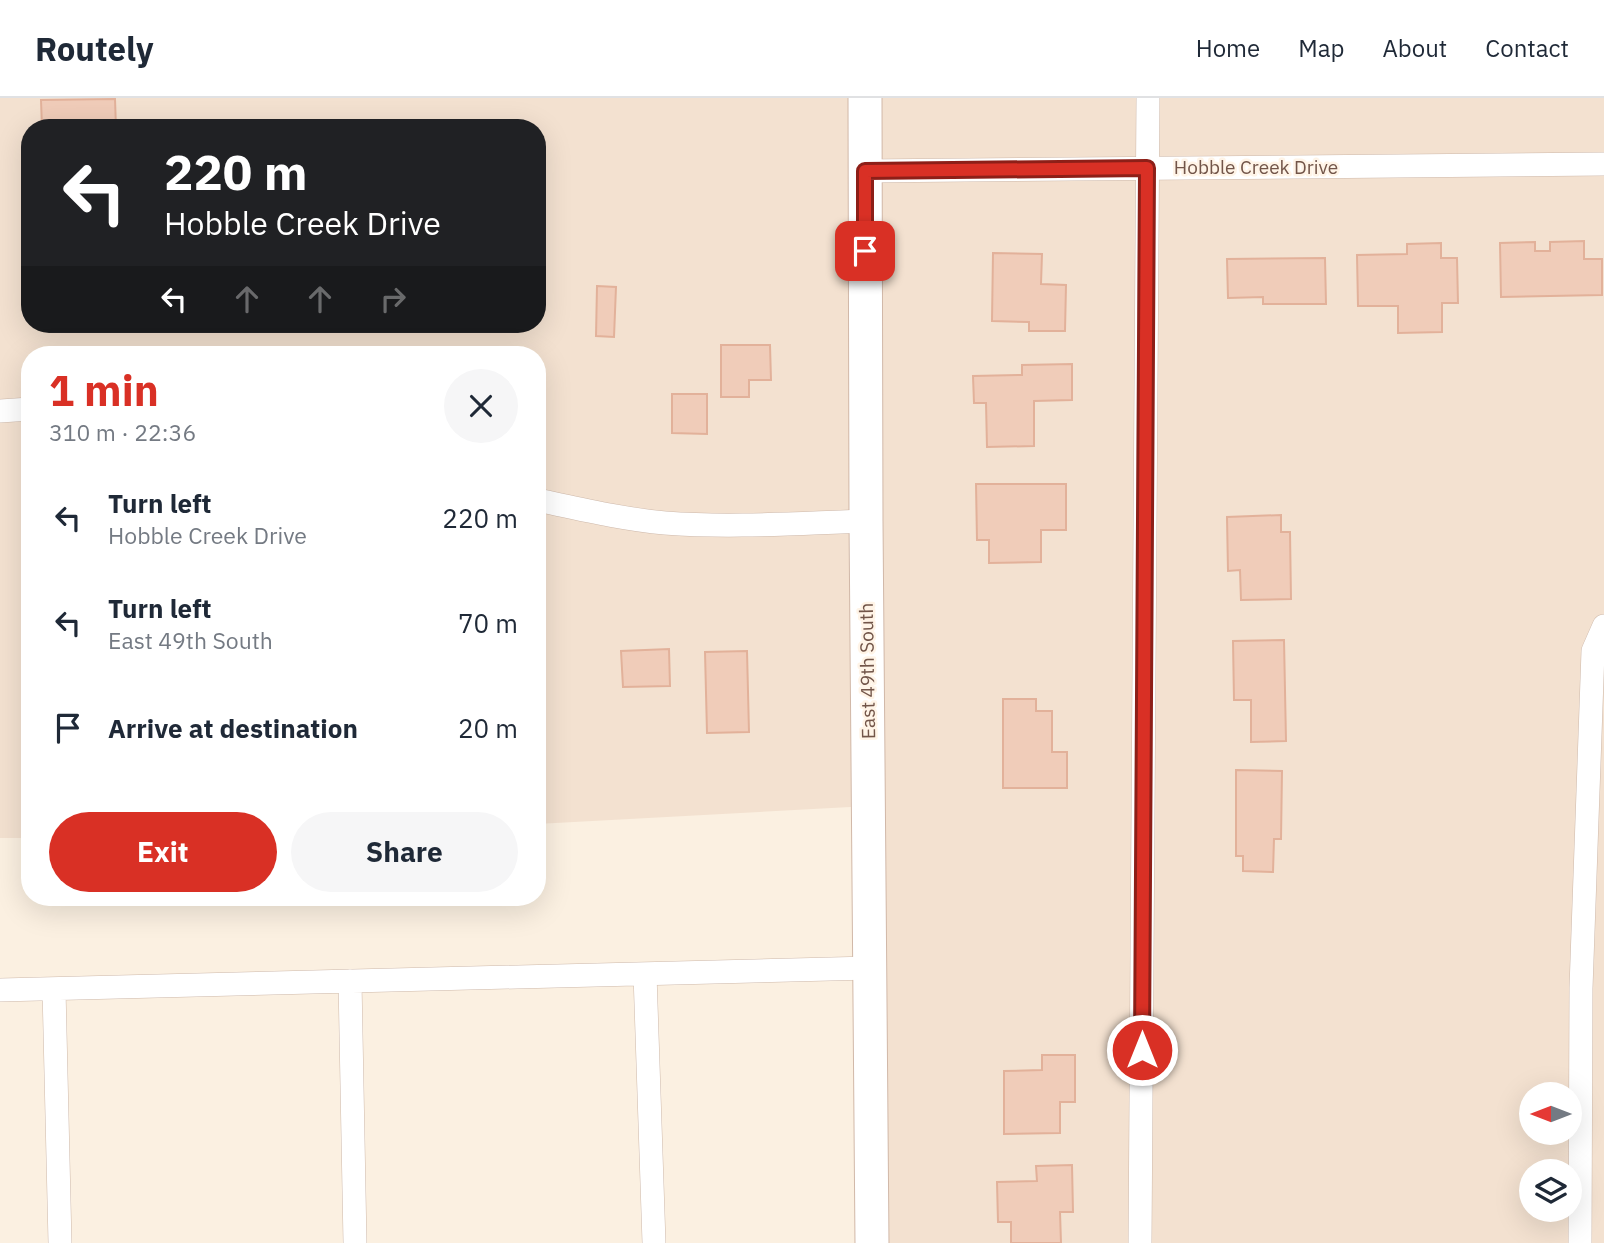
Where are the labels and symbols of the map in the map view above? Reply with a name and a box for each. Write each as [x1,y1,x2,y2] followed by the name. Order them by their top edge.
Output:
[1174,155,1338,179] street label: Hobble Creek Drive
[835,221,895,281] pin
[854,603,880,739] street label: East 49th South
[1105,1013,1179,1087] position arrow
[1519,1082,1582,1144] north arrow

